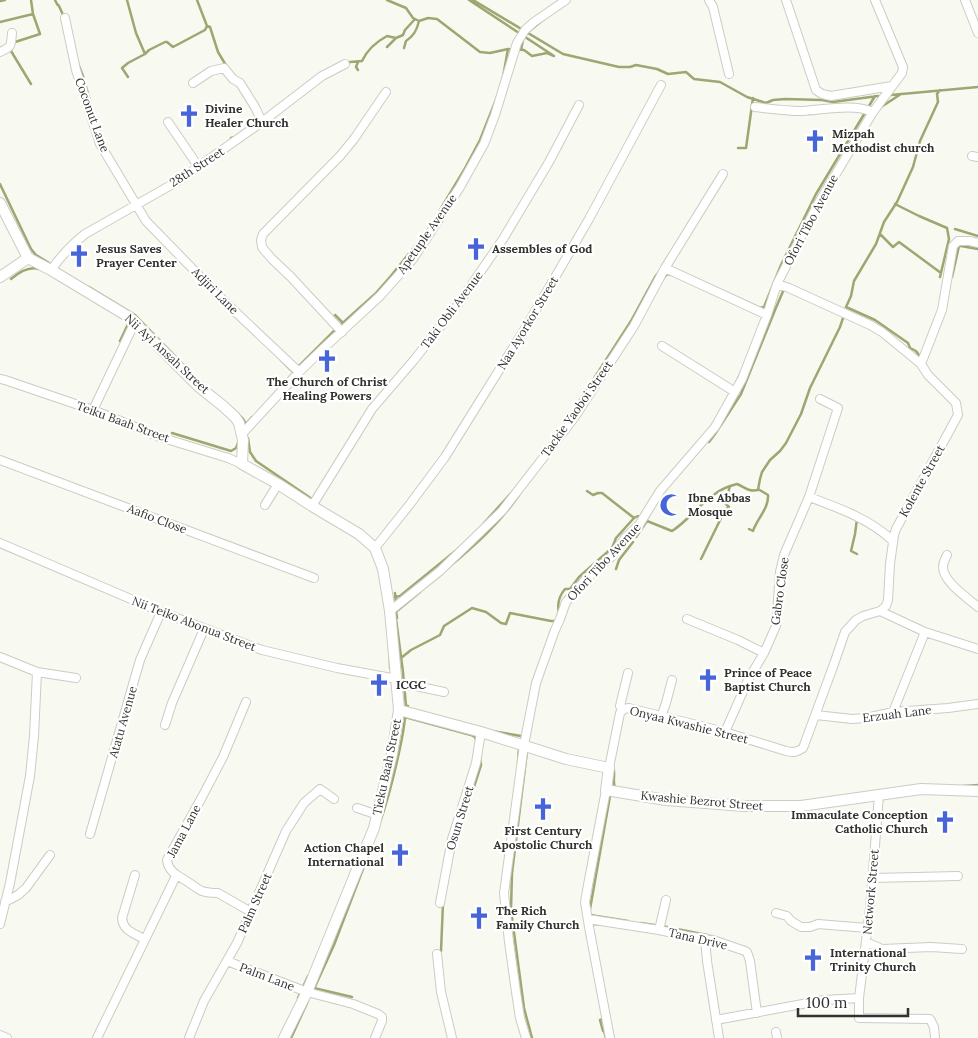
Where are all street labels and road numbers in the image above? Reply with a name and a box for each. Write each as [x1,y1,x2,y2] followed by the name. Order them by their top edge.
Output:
[72,76,113,155] street label: Coconut Lane
[167,143,227,190] street label: 28th Street
[780,171,841,268] street label: Ofori Tibo Avenue
[393,191,460,277] street label: Apetuple Avenue
[188,263,242,318] street label: Adjiri Lane
[417,267,486,352] street label: Taki Obli Avenue
[494,273,562,372] street label: Naa Ayorkor Street
[122,311,213,397] street label: Nii Ayi Ansah Street
[538,357,616,460] street label: Tackie Yaoboi Street
[75,398,172,445] street label: Teiku Baah Street
[896,442,948,520] street label: Kolente Street
[124,500,189,537] street label: Aafio Close
[564,519,644,604] street label: Ofori Tibo Avenue
[767,556,792,626] street label: Gabro Close
[130,593,259,654] street label: Nii Teiko Abonua Street
[105,684,140,760] street label: Atatu Avenue
[861,702,933,725] street label: Erzuah Lane
[628,703,750,747] street label: Onyaa Kwashie Street
[369,717,404,817] street label: Tieku Baah Street
[443,783,477,852] street label: Osun Street
[640,788,764,813] street label: Kwashie Bezrot Street
[163,801,204,861] street label: Jama Lane
[859,848,882,935] street label: Network Street
[235,870,275,935] street label: Palm Street
[667,924,730,953] street label: Tana Drive
[238,959,297,994] street label: Palm Lane

